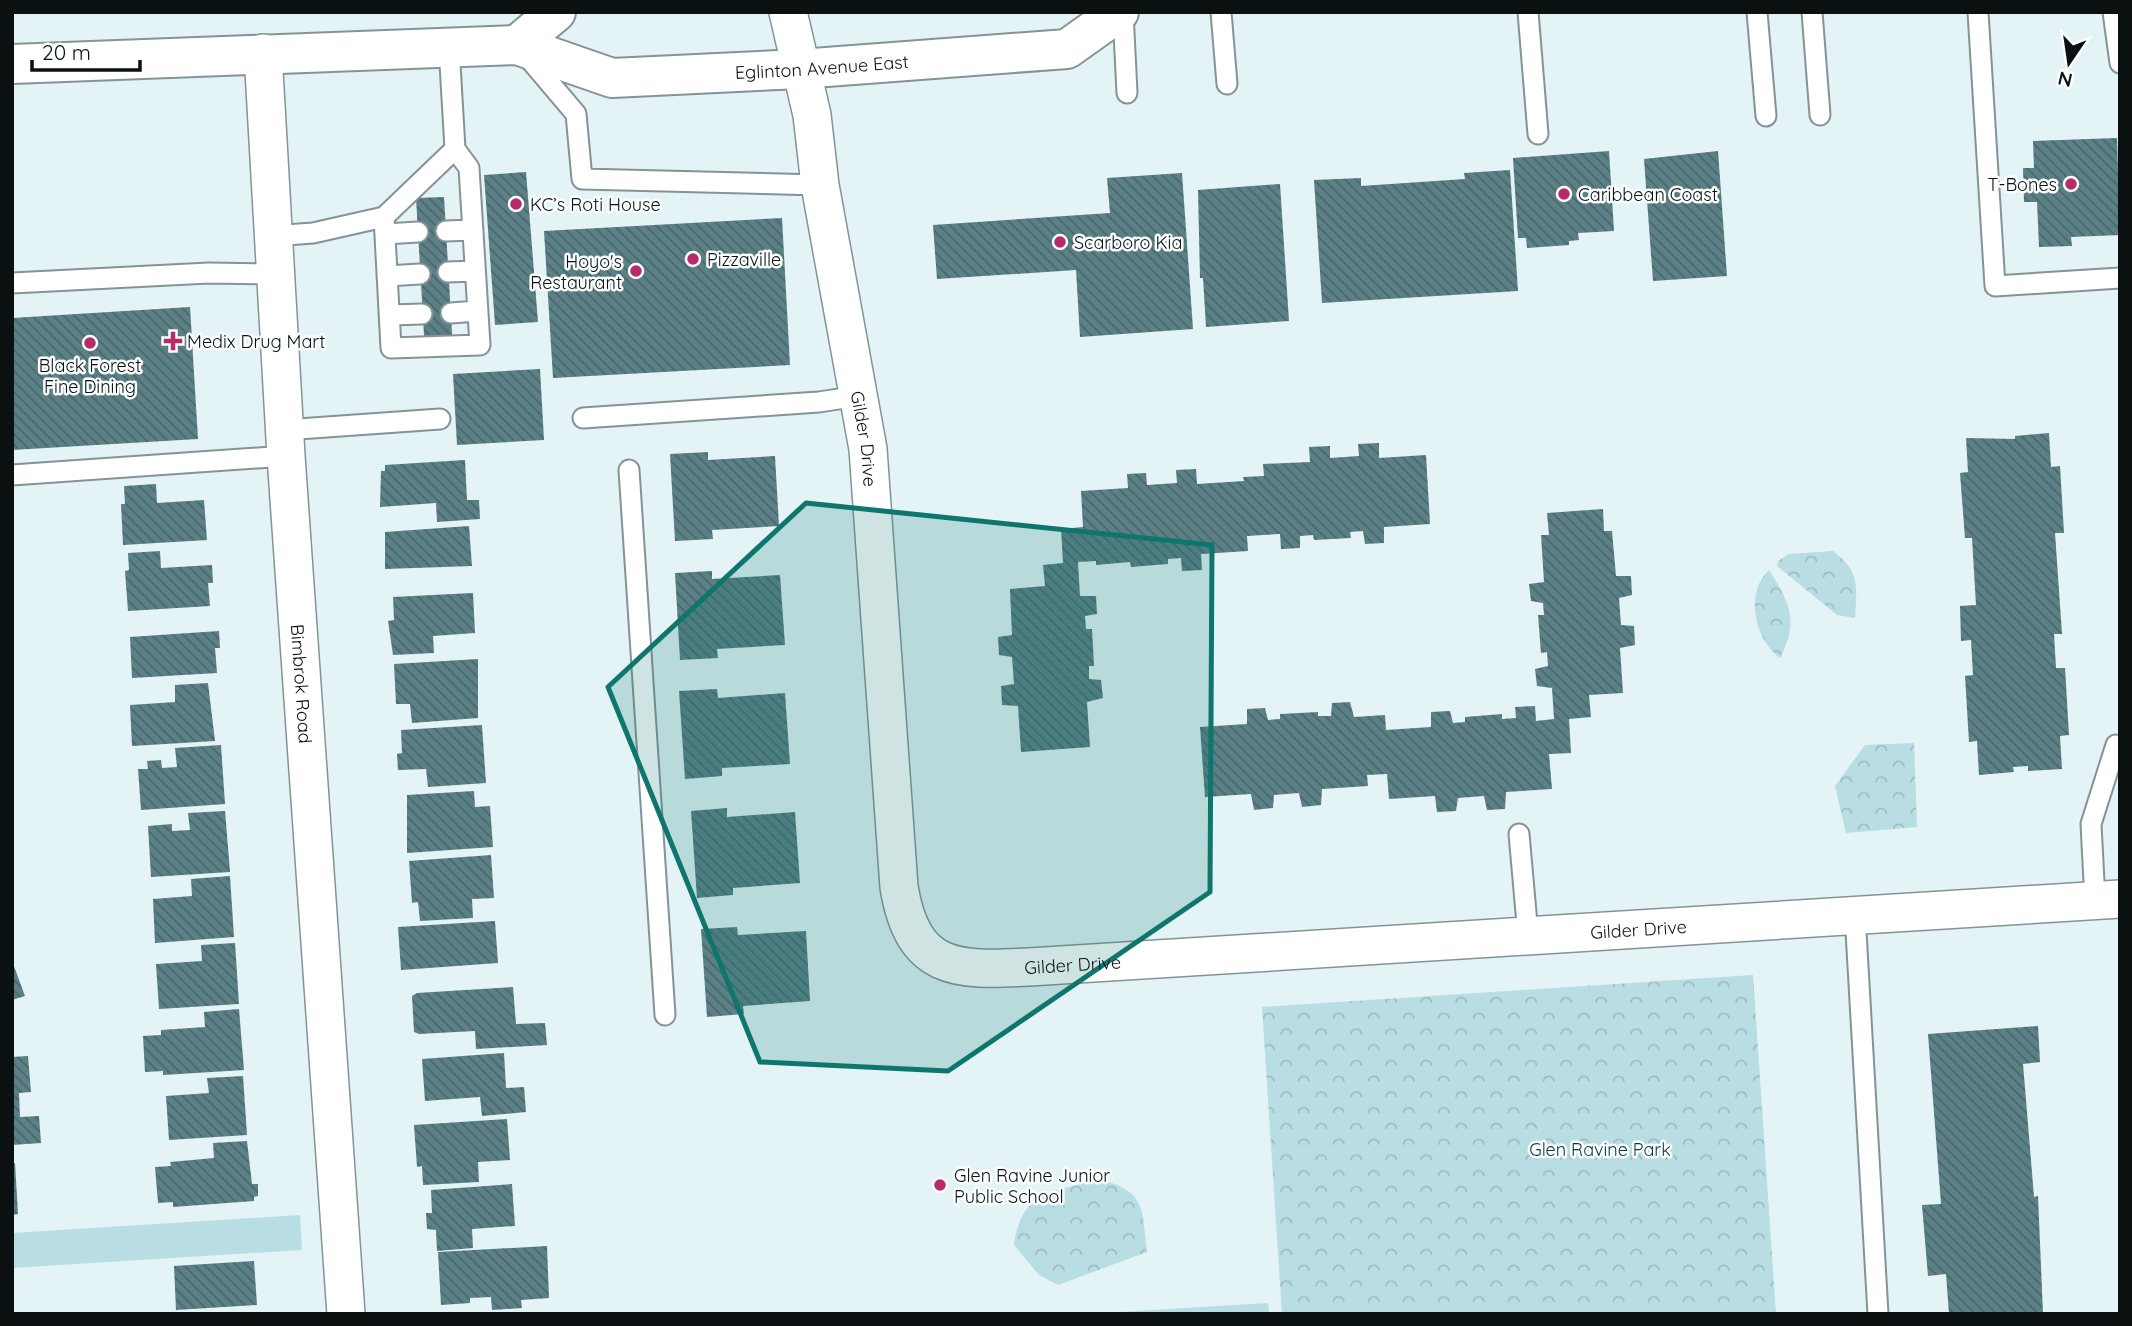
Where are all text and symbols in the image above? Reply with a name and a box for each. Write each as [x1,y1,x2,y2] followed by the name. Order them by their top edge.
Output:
[32,28,140,72] scale bar
[2034,28,2104,98] north arrow
[42,39,91,65] text: 20 m
[734,49,909,84] street label: Eglinton Avenue East
[2056,66,2075,93] text: N
[1988,173,2057,196] place label: T-Bones
[2063,176,2079,192] marker: T-Bones
[1578,183,1718,206] place label: Caribbean Coast
[1556,186,1572,202] marker: Caribbean Coast
[530,193,661,216] place label: KC’s Roti House
[508,196,524,212] marker: KC’s Roti House
[1074,231,1182,254] place label: Scarboro Kia
[1052,234,1068,250] marker: Scarboro Kia
[707,248,781,271] place label: Pizzaville
[530,250,622,294] place label: Hoyo's Restaurant
[685,251,701,267] marker: Pizzaville
[628,263,644,279] marker: Hoyo's Restaurant
[187,330,325,353] place label: Medix Drug Mart
[165,333,181,349] marker: Medix Drug Mart
[82,335,98,351] marker: Black Forest Fine Dining
[39,354,141,398] place label: Black Forest Fine Dining
[846,389,882,488] street label: Gilder Drive
[286,623,318,744] street label: Bimbrok Road
[1590,915,1688,943] street label: Gilder Drive
[1024,950,1122,979] street label: Gilder Drive
[1529,1138,1671,1161] park label: Glen Ravine Park
[954,1164,1110,1208] place label: Glen Ravine Junior Public School
[932,1177,948,1193] marker: Glen Ravine Junior Public School

